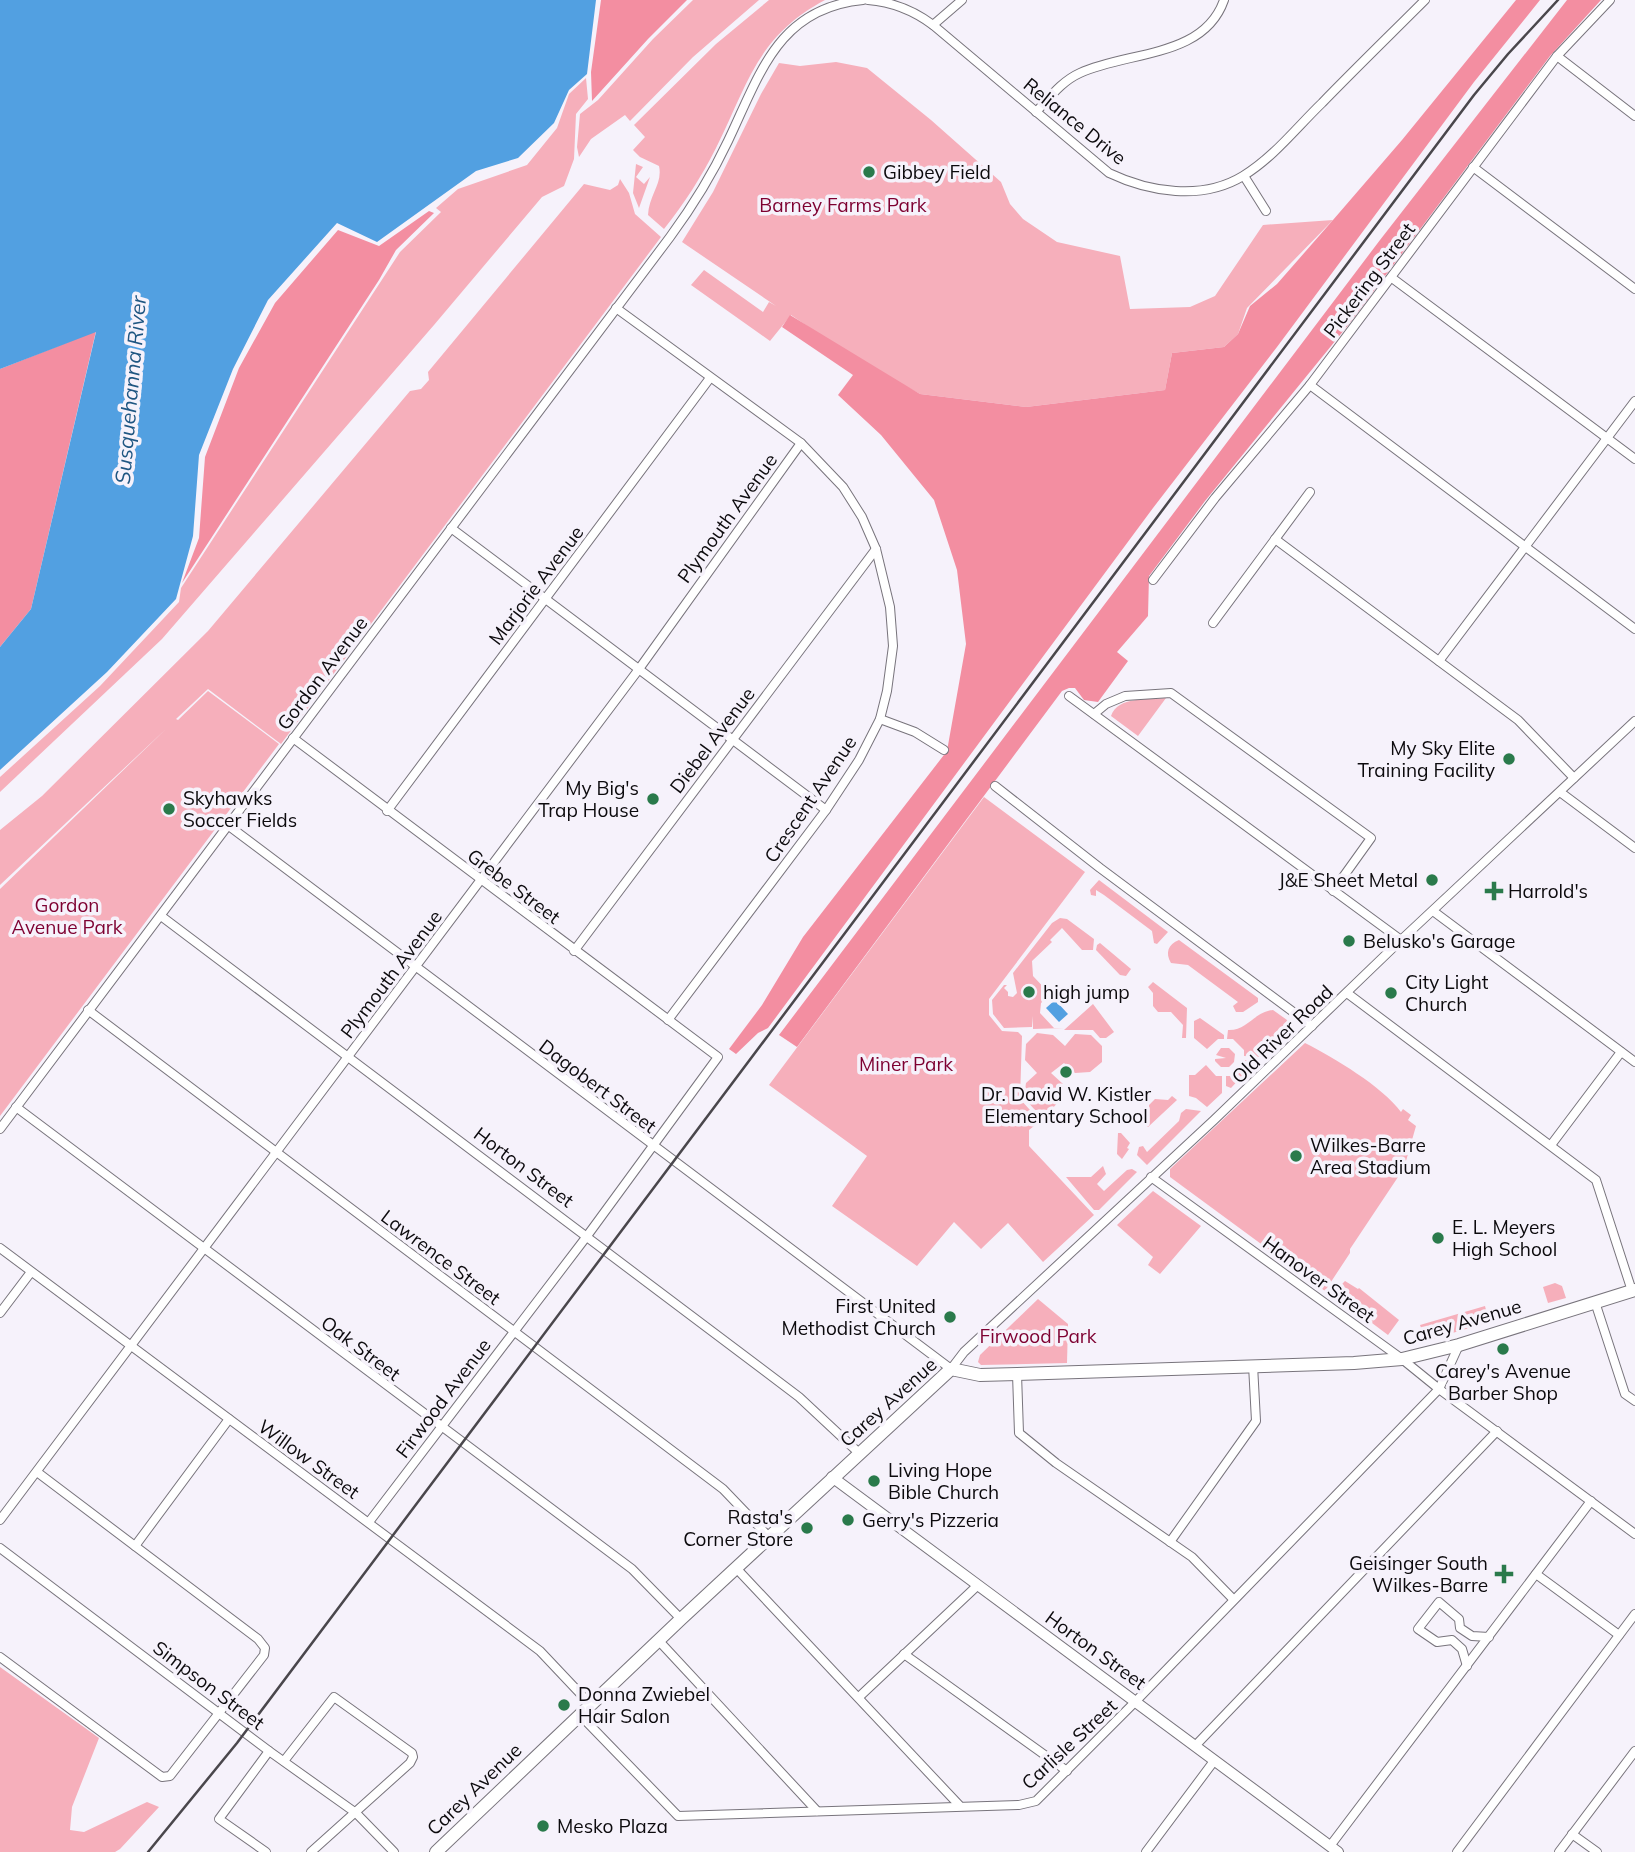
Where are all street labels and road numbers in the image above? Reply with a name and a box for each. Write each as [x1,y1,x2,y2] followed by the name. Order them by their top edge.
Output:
[1019,72,1131,170] street label: Reliance Drive
[1318,218,1420,342] street label: Pickering Street
[672,448,782,588] street label: Plymouth Avenue
[483,521,589,649] street label: Marjorie Avenue
[271,611,373,735] street label: Gordon Avenue
[664,682,760,798] street label: Diebel Avenue
[759,731,861,867] street label: Crescent Avenue
[463,843,566,929] street label: Grebe Street
[335,905,447,1043] street label: Plymouth Avenue
[1226,980,1338,1088] street label: Old River Road
[534,1034,662,1138] street label: Dagobert Street
[469,1122,579,1213] street label: Horton Street
[376,1204,506,1310] street label: Lawrence Street
[1258,1230,1380,1328] street label: Hanover Street
[1400,1294,1524,1350] street label: Carey Avenue
[316,1310,406,1386] street label: Oak Street
[390,1334,496,1462] street label: Firwood Avenue
[835,1352,941,1452] street label: Carey Avenue
[254,1414,365,1504] street label: Willow Street
[1041,1605,1151,1695] street label: Horton Street
[149,1635,270,1735] street label: Simpson Street
[1016,1693,1122,1794] street label: Carlisle Street
[422,1738,526,1840] street label: Carey Avenue

